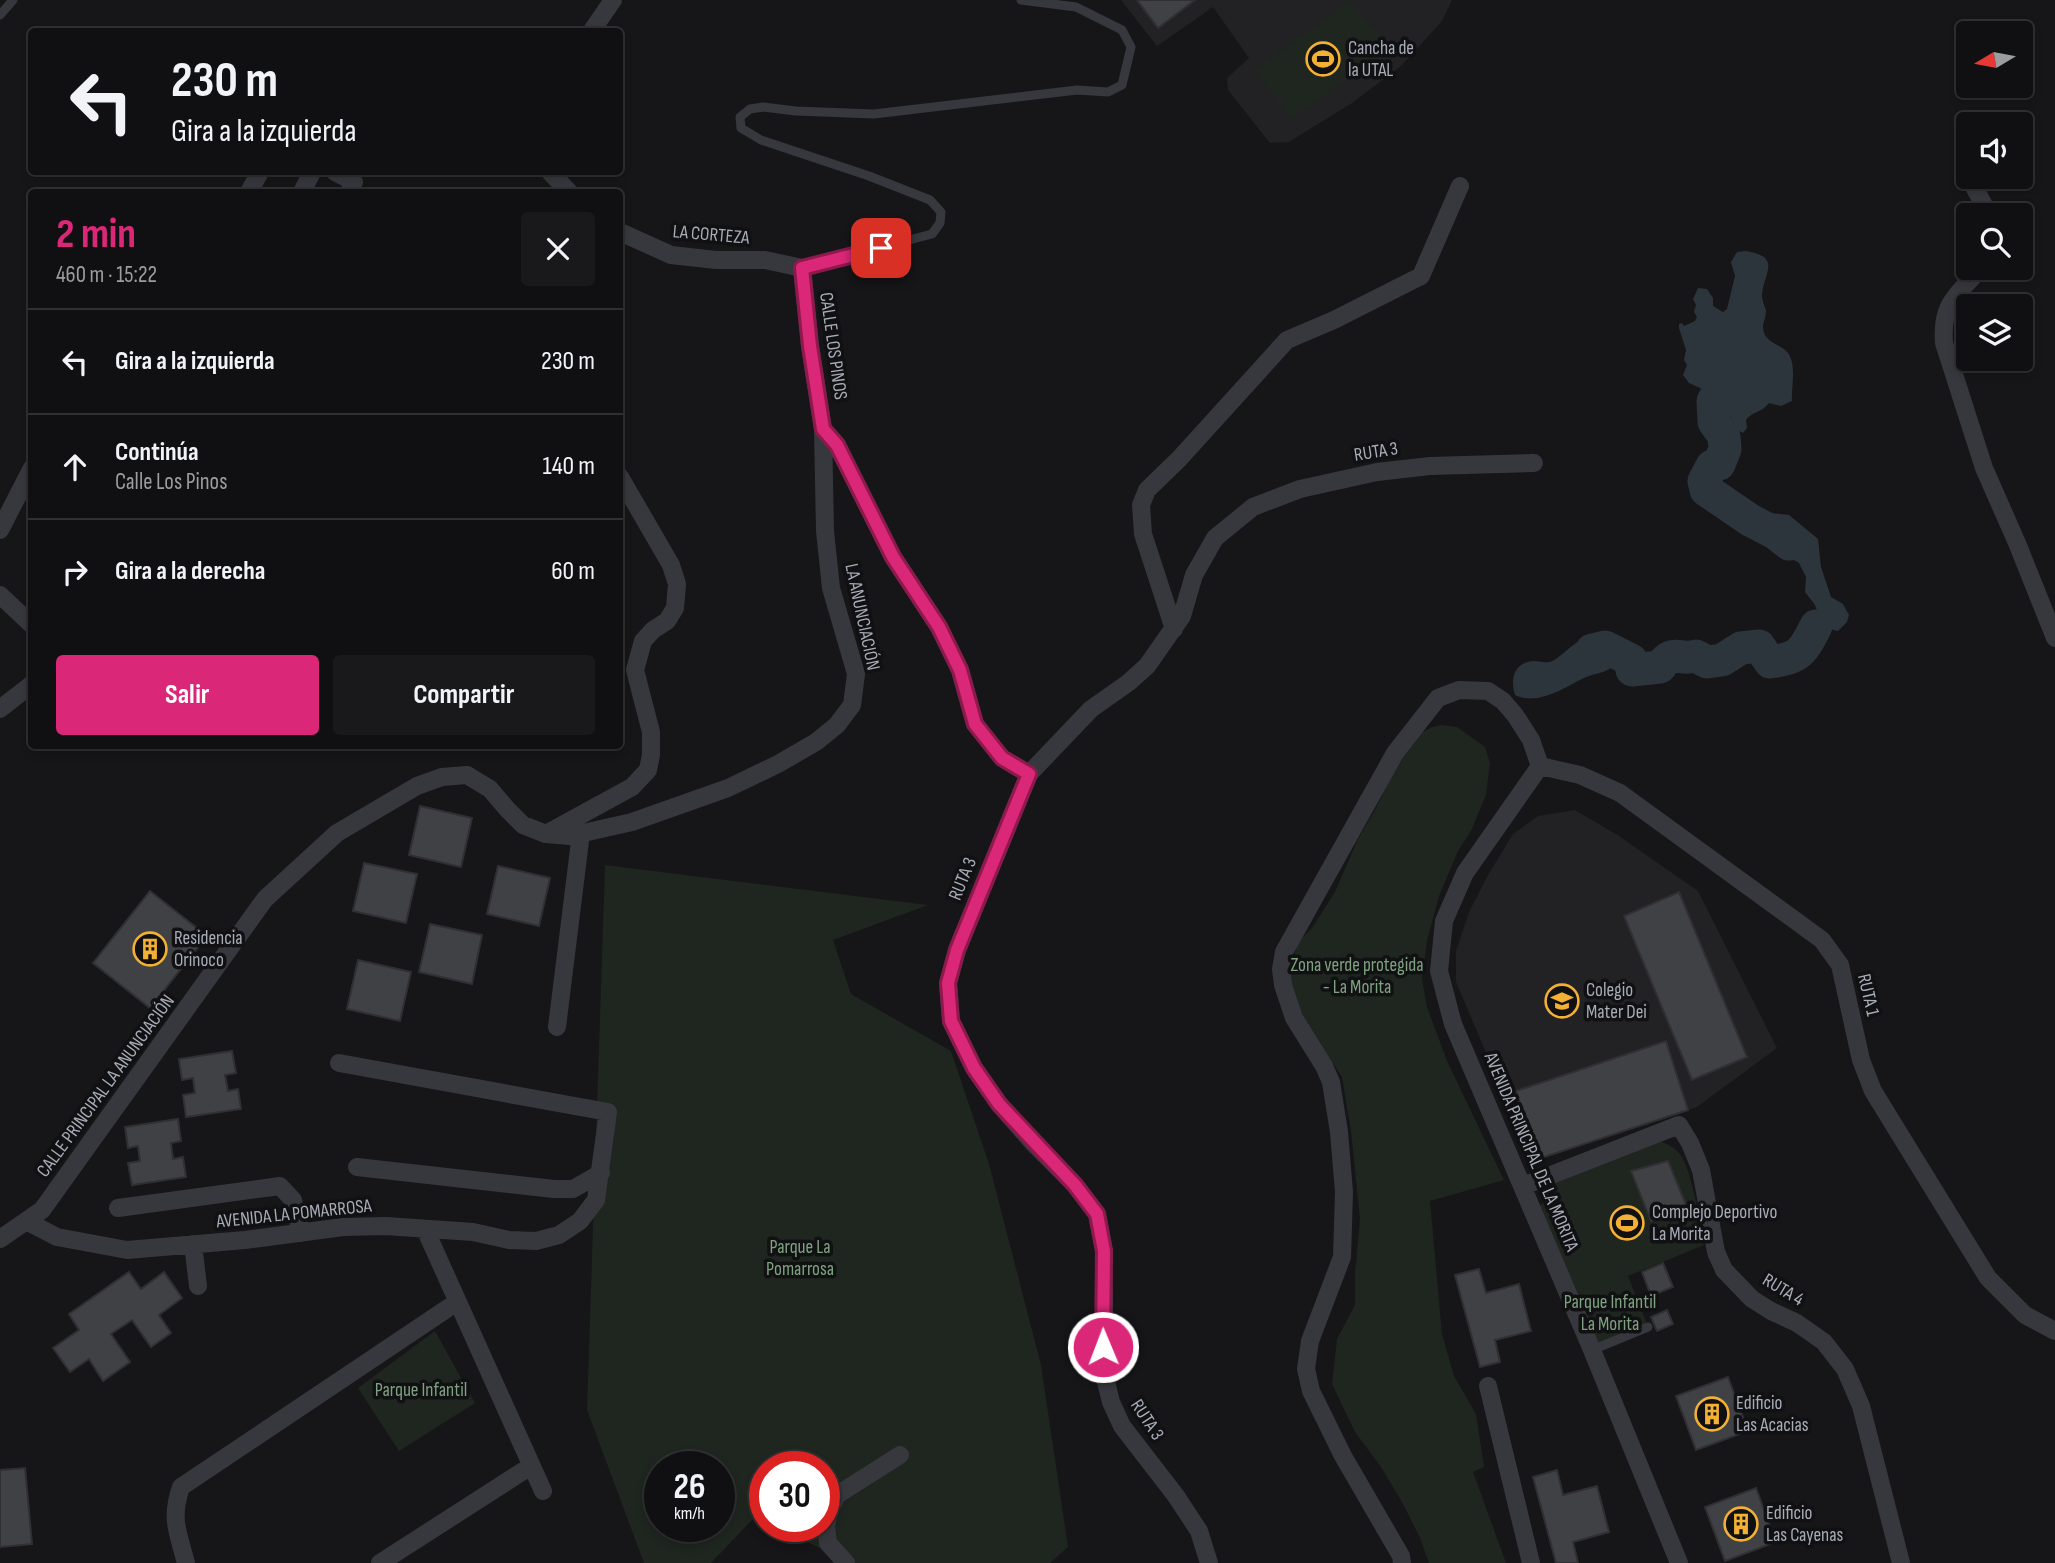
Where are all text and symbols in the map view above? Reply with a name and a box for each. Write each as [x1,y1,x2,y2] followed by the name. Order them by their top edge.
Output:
[1956,21,2034,98] north arrow
[1956,21,2033,371] map controls
[1348,37,1414,82] place label: Cancha de la UTAL
[1304,40,1342,78] sports icon: Cancha de la UTAL
[171,52,278,111] text: 230 m
[56,56,147,147] icon: left
[171,112,357,151] text: Gira a la izquierda
[1956,112,2033,189] button: sound
[1956,203,2033,280] button: search
[56,209,136,260] text: 2 min
[521,212,595,286] button: close
[851,218,911,278] pin
[672,220,751,250] street label: LA CORTEZA
[862,229,900,267] icon: arrive
[56,261,157,289] text: 460 m · 15:22
[814,291,852,401] street label: CALLE LOS PINOS
[1956,294,2033,371] button: layers
[56,343,94,381] icon: left
[115,346,275,377] text: Gira a la izquierda
[541,346,595,377] text: 230 m
[115,437,199,468] text: Continúa
[1352,437,1400,467] street label: RUTA 3
[56,448,94,486] icon: ahead
[543,451,595,482] text: 140 m
[115,468,227,496] text: Calle Los Pinos
[56,553,94,591] icon: right
[115,556,265,587] text: Gira a la derecha
[551,556,595,587] text: 60 m
[839,562,885,672] street label: LA ANUNCIACIÓN
[56,655,319,735] button: Salir
[333,655,595,735] button: Compartir
[944,854,982,904] street label: RUTA 3
[174,927,243,972] place label: Residencia Orinoco
[131,930,169,968] building icon: Residencia Orinoco
[1291,954,1423,999] park label: Zona verde protegida - La Morita
[1852,972,1884,1019] street label: RUTA 1
[1586,979,1647,1024] place label: Colegio Mater Dei
[1543,982,1581,1020] school or university icon: Colegio Mater Dei
[32,990,180,1182] street label: CALLE PRINCIPAL LA ANUNCIACIÓN
[1478,1048,1584,1256] street label: AVENIDA PRINCIPAL DE LA MORITA
[214,1194,374,1234] street label: AVENIDA LA POMARROSA
[1652,1201,1777,1246] place label: Complejo Deportivo La Morita
[1608,1204,1646,1242] sports icon: Complejo Deportivo La Morita
[766,1236,834,1281] park label: Parque La Pomarrosa
[1758,1269,1808,1311] street label: RUTA 4
[1564,1291,1656,1336] park label: Parque Infantil La Morita
[1066,1310,1140,1384] position arrow
[375,1379,467,1402] park label: Parque Infantil
[1736,1392,1809,1437] place label: Edificio Las Acacias
[1125,1395,1169,1445] street label: RUTA 3
[1693,1395,1731,1433] building icon: Edificio Las Acacias
[749,1451,840,1542] speed limit sign: 30
[674,1466,705,1509] text: 26
[1766,1502,1844,1547] place label: Edificio Las Cayenas
[674,1503,705,1524] text: km/h
[1722,1505,1760,1543] building icon: Edificio Las Cayenas

